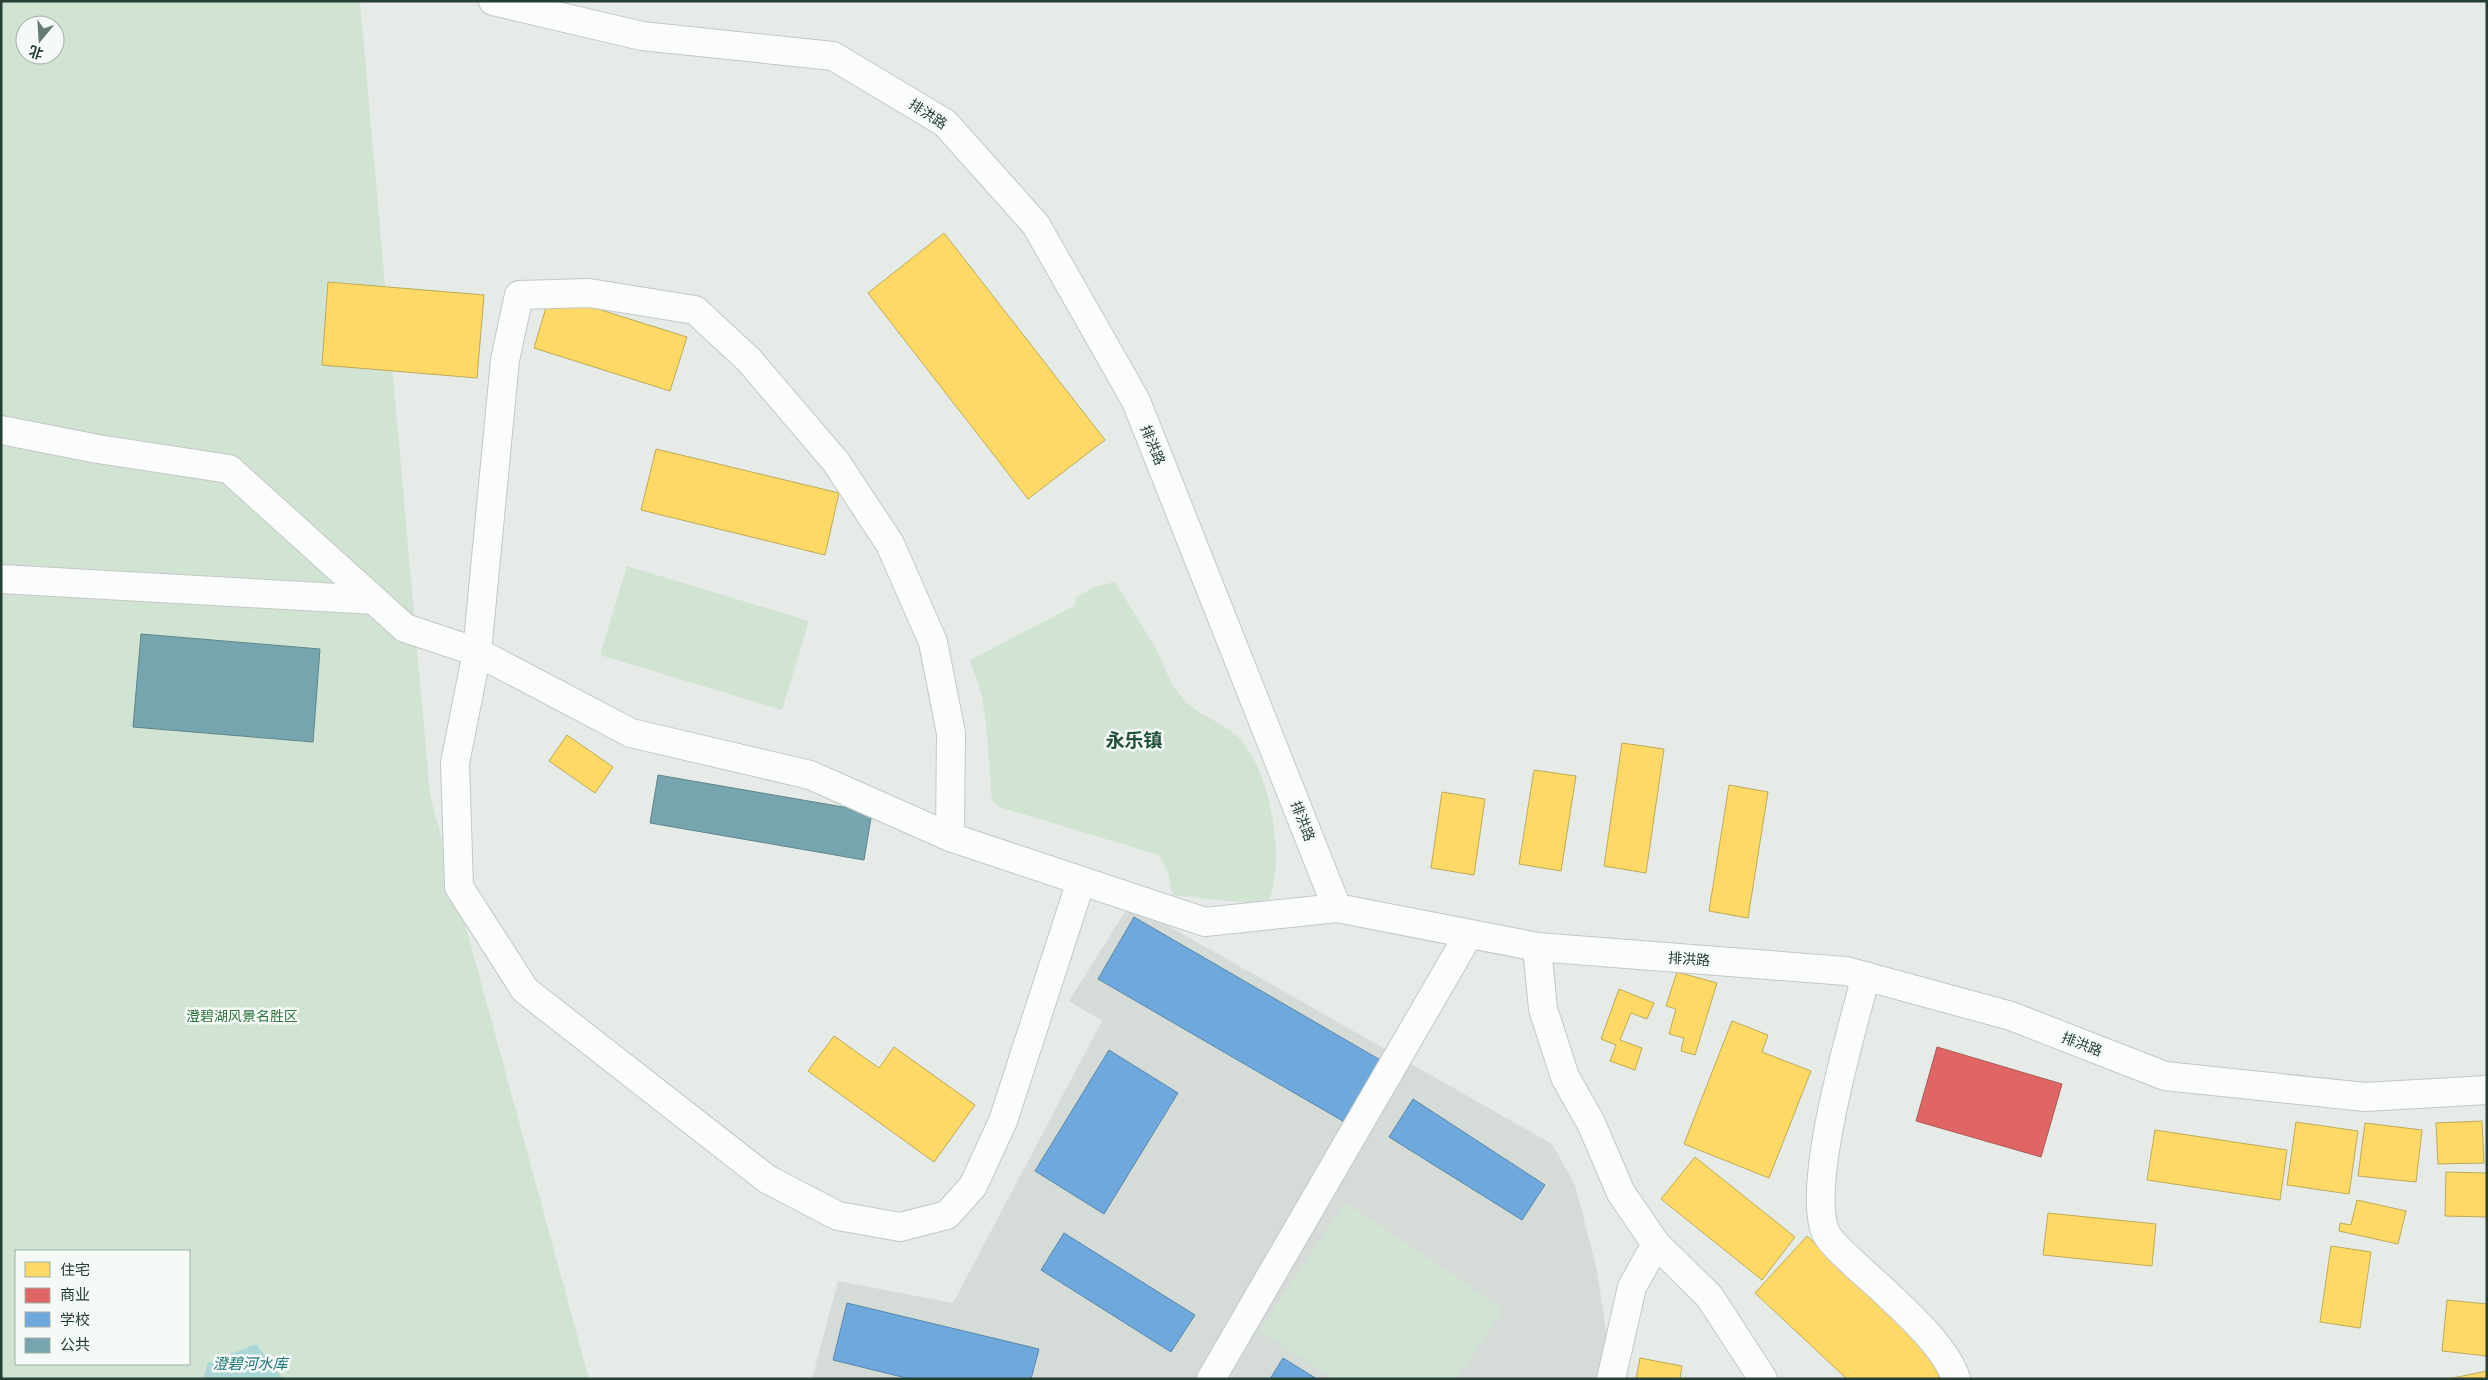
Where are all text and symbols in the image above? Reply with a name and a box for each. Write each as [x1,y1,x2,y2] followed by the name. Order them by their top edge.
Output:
[15,15,65,65] north arrow
[27,42,45,63] text: 北
[905,95,951,133] street label: 排洪路
[1137,422,1169,468] street label: 排洪路
[1105,729,1163,752] district label: 永乐镇
[1287,798,1319,844] street label: 排洪路
[1667,949,1711,969] street label: 排洪路
[186,1007,298,1025] park label: 澄碧湖风景名胜区
[2059,1028,2105,1060] street label: 排洪路
[15,1250,190,1365] legend
[60,1260,90,1279] text: 住宅
[60,1285,90,1304] text: 商业
[60,1310,90,1329] text: 学校
[60,1335,90,1354] text: 公共
[212,1354,290,1373] water label: 澄碧河水库

